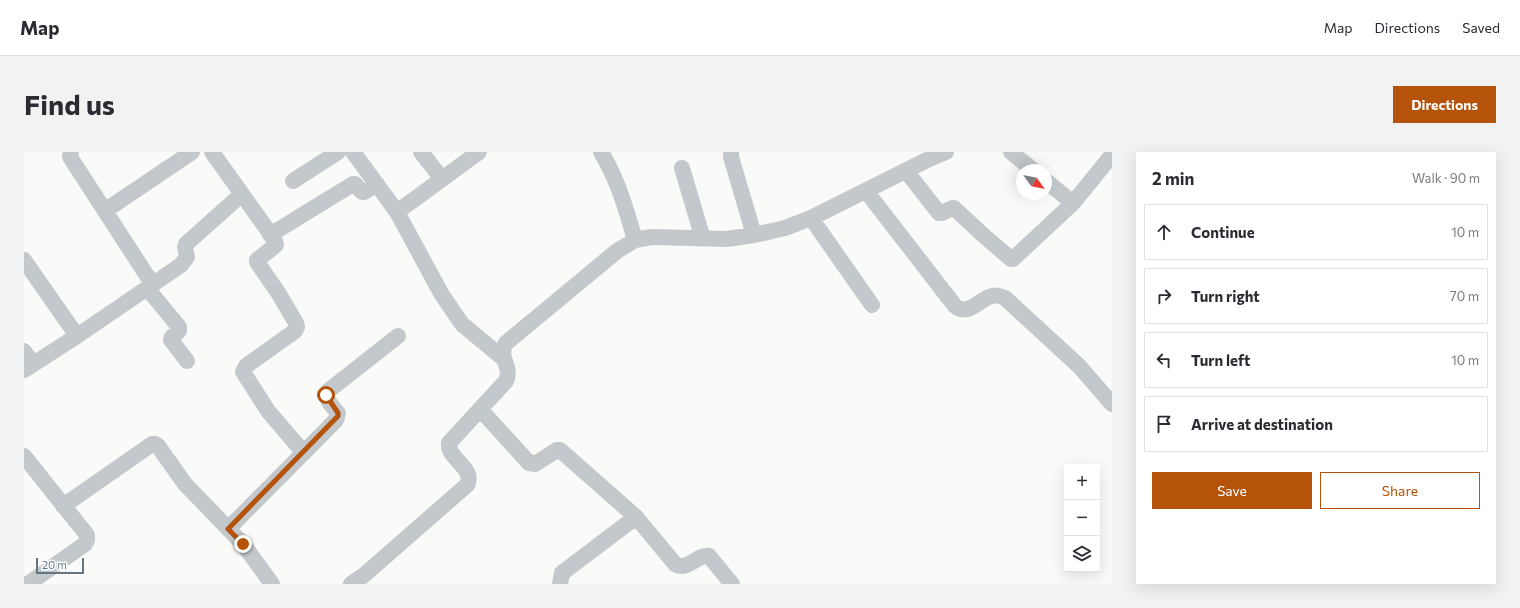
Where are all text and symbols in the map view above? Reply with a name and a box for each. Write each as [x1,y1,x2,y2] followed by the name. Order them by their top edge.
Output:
[20,16,59,39] text: Map
[1324,19,1353,36] text: Map
[1375,19,1440,36] text: Directions
[1462,19,1500,36] text: Saved
[1393,86,1496,123] button: Directions
[24,87,115,121] text: Find us
[1016,164,1052,200] north arrow
[1152,168,1194,189] text: 2 min
[1412,170,1480,186] text: Walk · 90 m
[1153,221,1175,243] icon: ahead
[1191,223,1255,241] text: Continue
[1451,224,1479,240] text: 10 m
[1153,285,1175,307] icon: right
[1191,287,1260,305] text: Turn right
[1450,288,1479,304] text: 70 m
[1153,349,1175,371] icon: left
[1191,351,1250,369] text: Turn left
[1451,352,1479,368] text: 10 m
[317,386,335,404] route start
[1153,413,1175,435] icon: arrive
[1191,415,1333,433] text: Arrive at destination
[1064,464,1100,572] map controls
[1064,464,1100,500] button: +
[1152,472,1312,509] button: Save
[1320,472,1480,509] button: Share
[1064,500,1100,536] button: −
[234,535,252,553] route end
[1064,536,1100,572] button: layers
[36,556,84,575] scale bar
[42,558,67,571] text: 20 m

